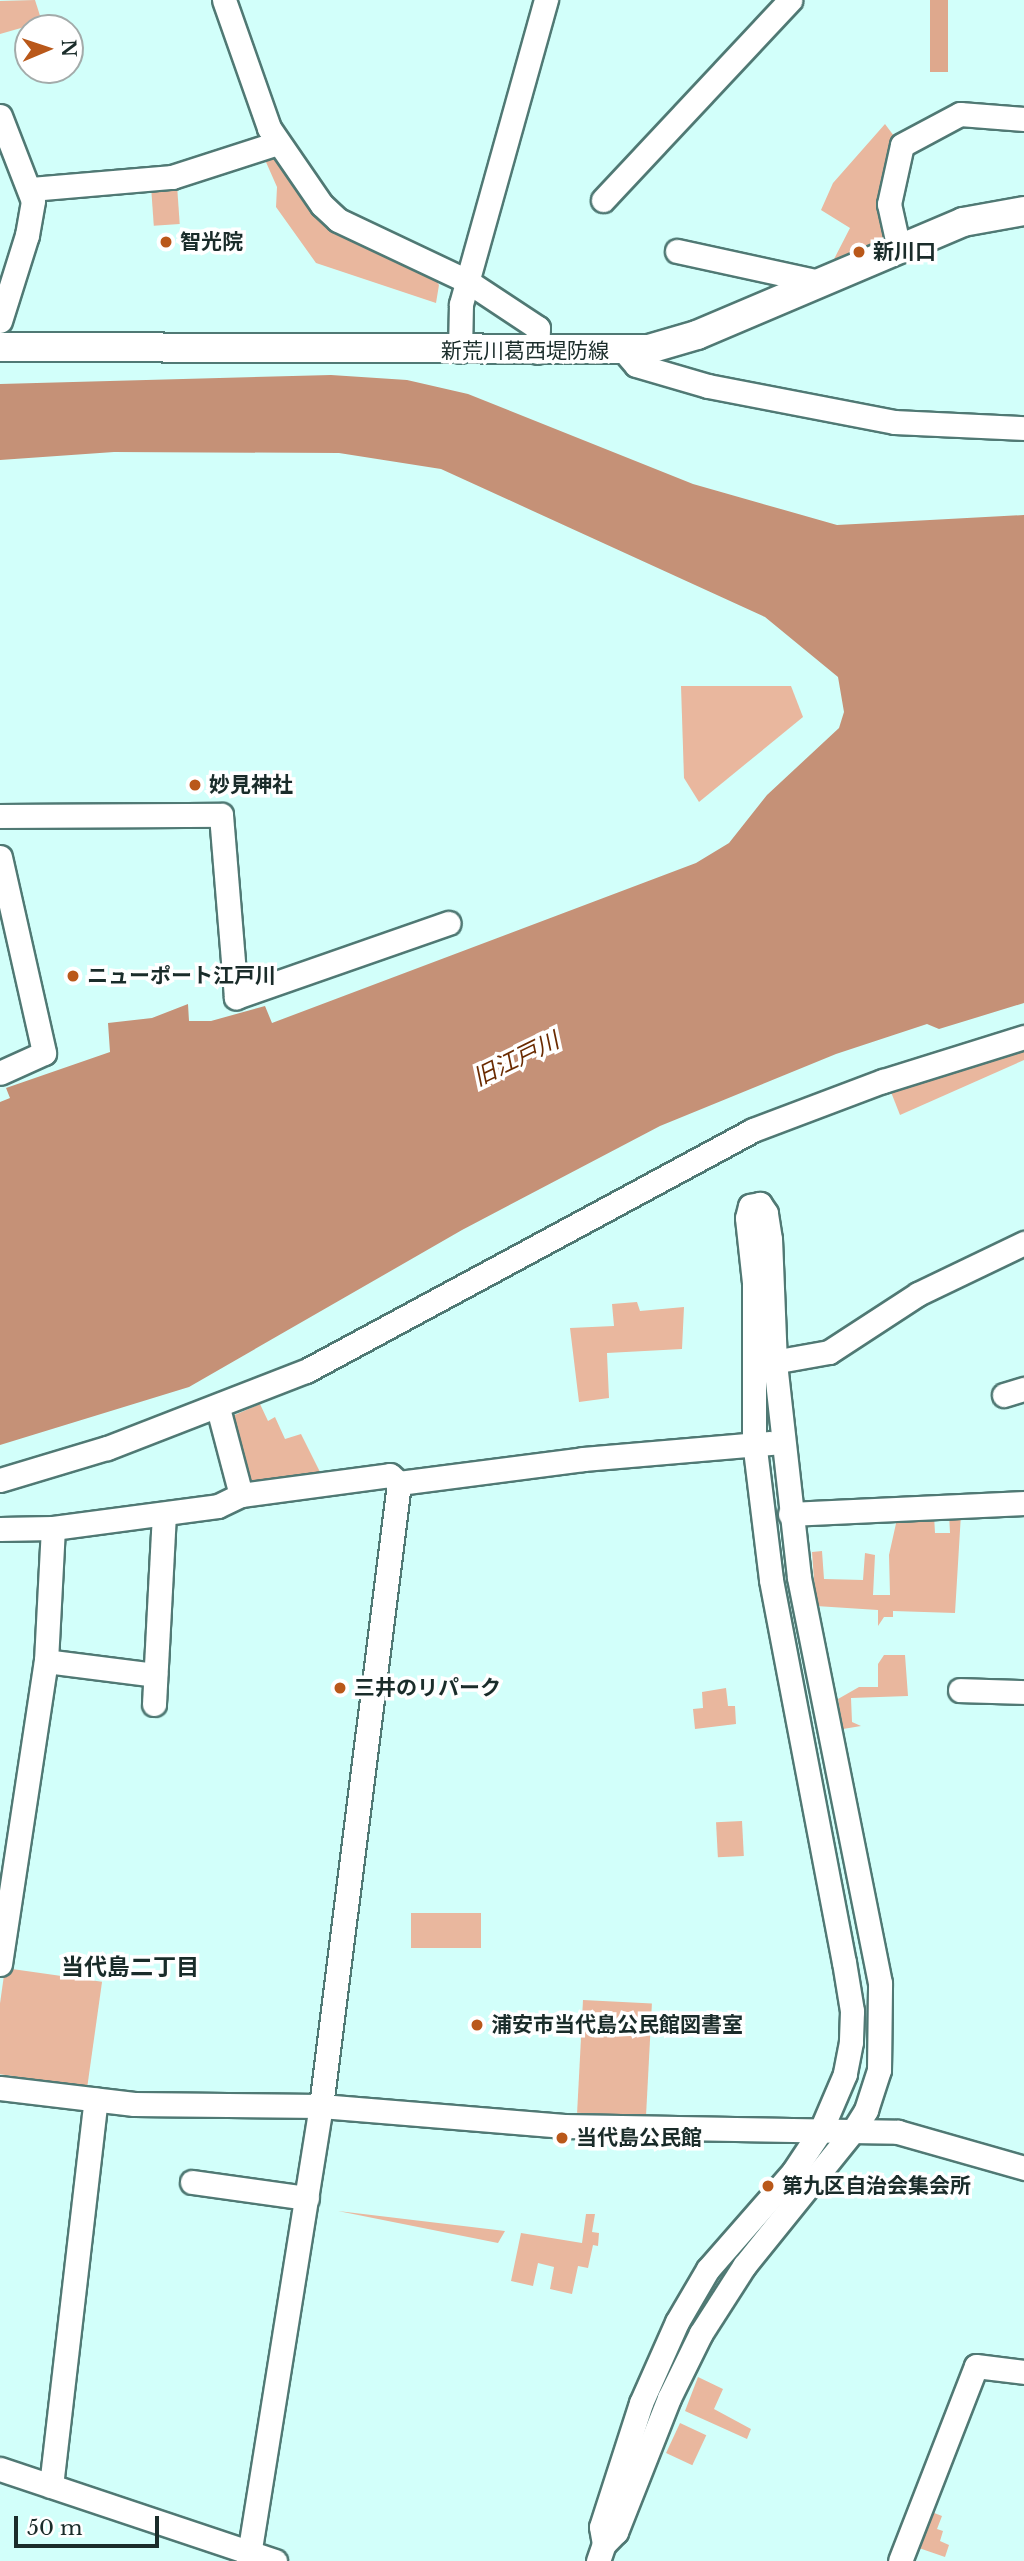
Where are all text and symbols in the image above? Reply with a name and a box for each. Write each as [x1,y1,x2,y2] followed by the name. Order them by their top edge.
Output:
[14,14,84,84] north arrow
[57,39,80,58] text: N
[180,229,243,255] place label: 智光院
[158,234,174,250] marker: 智光院
[873,239,936,265] place label: 新川口
[851,244,867,260] marker: 新川口
[441,338,609,364] street label: 新荒川葛西堤防線
[209,772,293,798] place label: 妙見神社
[187,777,203,793] marker: 妙見神社
[87,963,276,989] place label: ニューポート江戸川
[65,968,81,984] marker: ニューポート江戸川
[469,1026,563,1092] water label: 旧江戸川
[354,1675,501,1701] place label: 三井のリパーク
[332,1680,348,1696] marker: 三井のリパーク
[61,1953,199,1981] district label: 当代島二丁目
[491,2012,743,2038] place label: 浦安市当代島公民館図書室
[469,2017,485,2033] marker: 浦安市当代島公民館図書室
[576,2125,702,2151] place label: 当代島公民館
[554,2130,570,2146] marker: 当代島公民館
[782,2173,971,2199] place label: 第九区自治会集会所
[760,2178,776,2194] marker: 第九区自治会集会所
[18,2502,163,2546] scale bar
[27,2515,82,2541] text: 50 m

